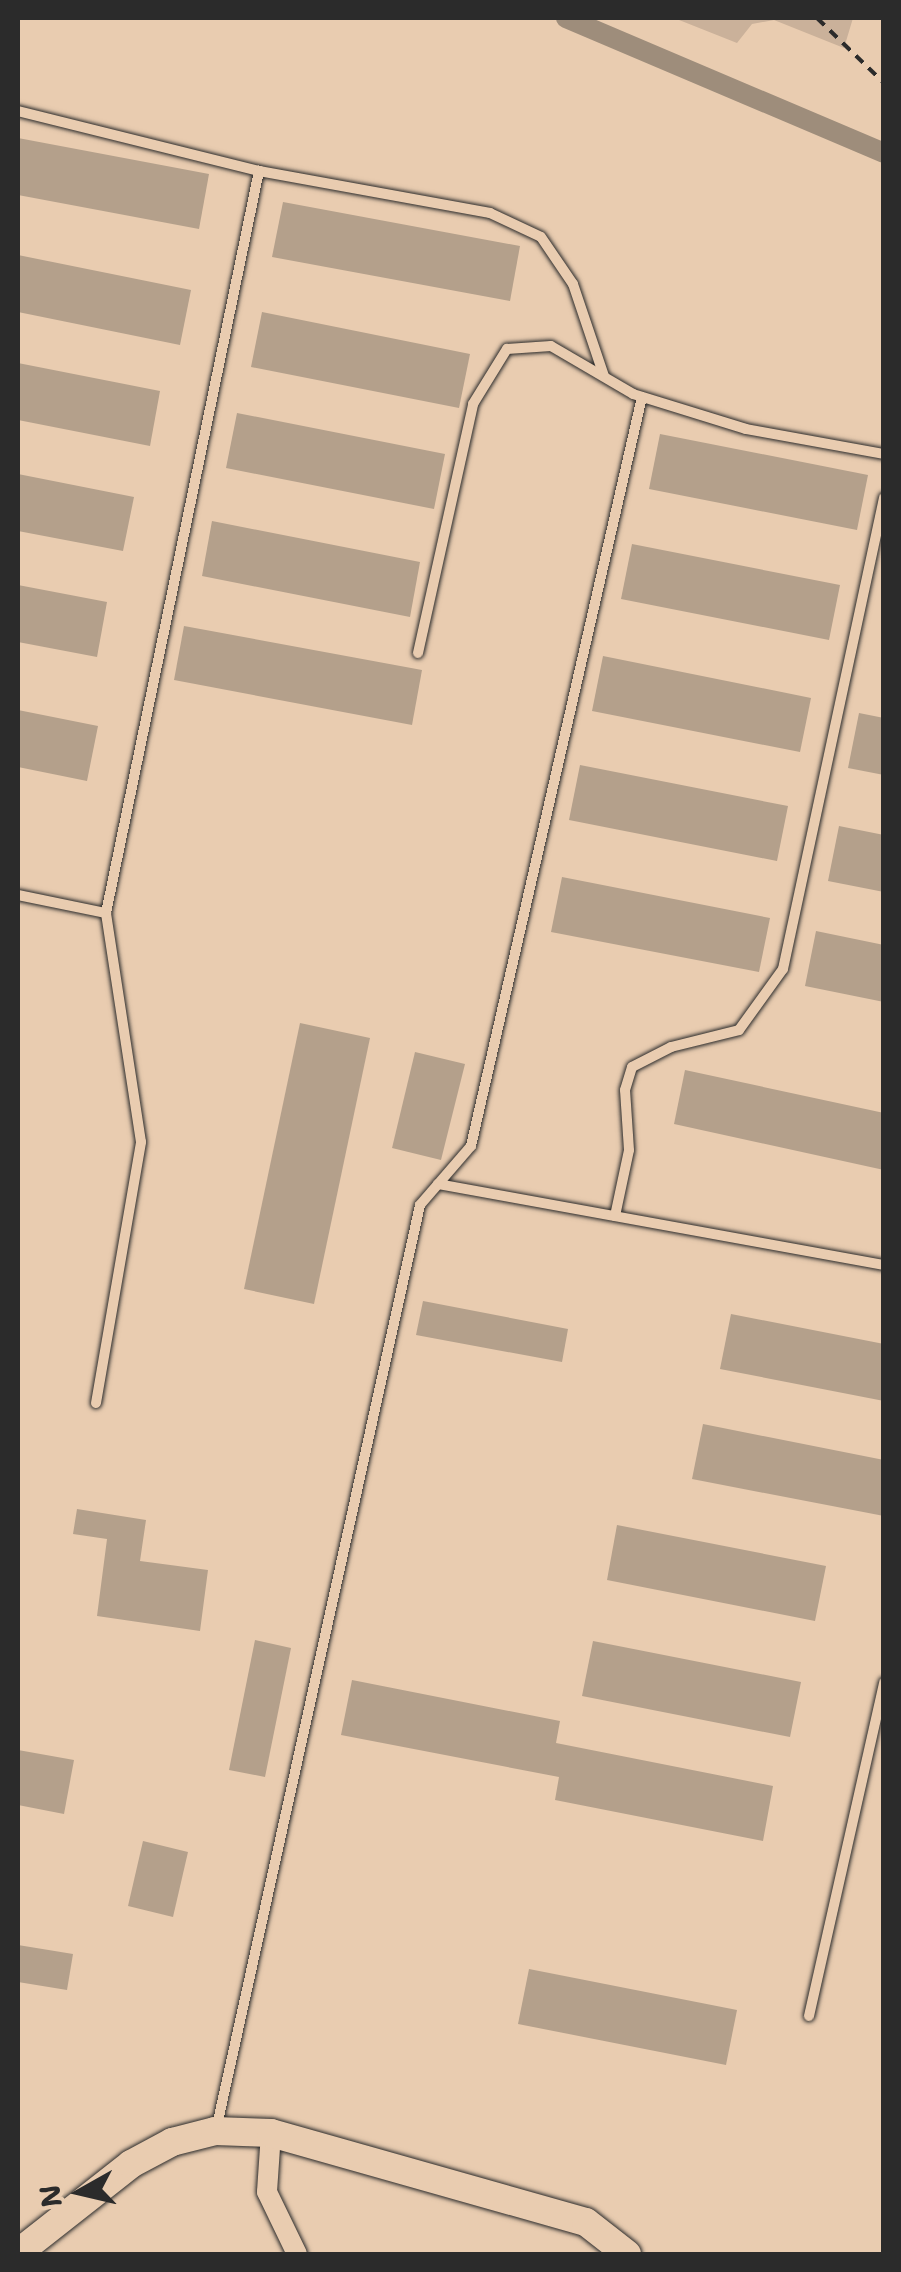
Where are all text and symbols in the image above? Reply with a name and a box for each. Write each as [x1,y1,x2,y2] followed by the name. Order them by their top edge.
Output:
[30,2142,130,2242] north arrow
[30,2183,71,2210] text: N

